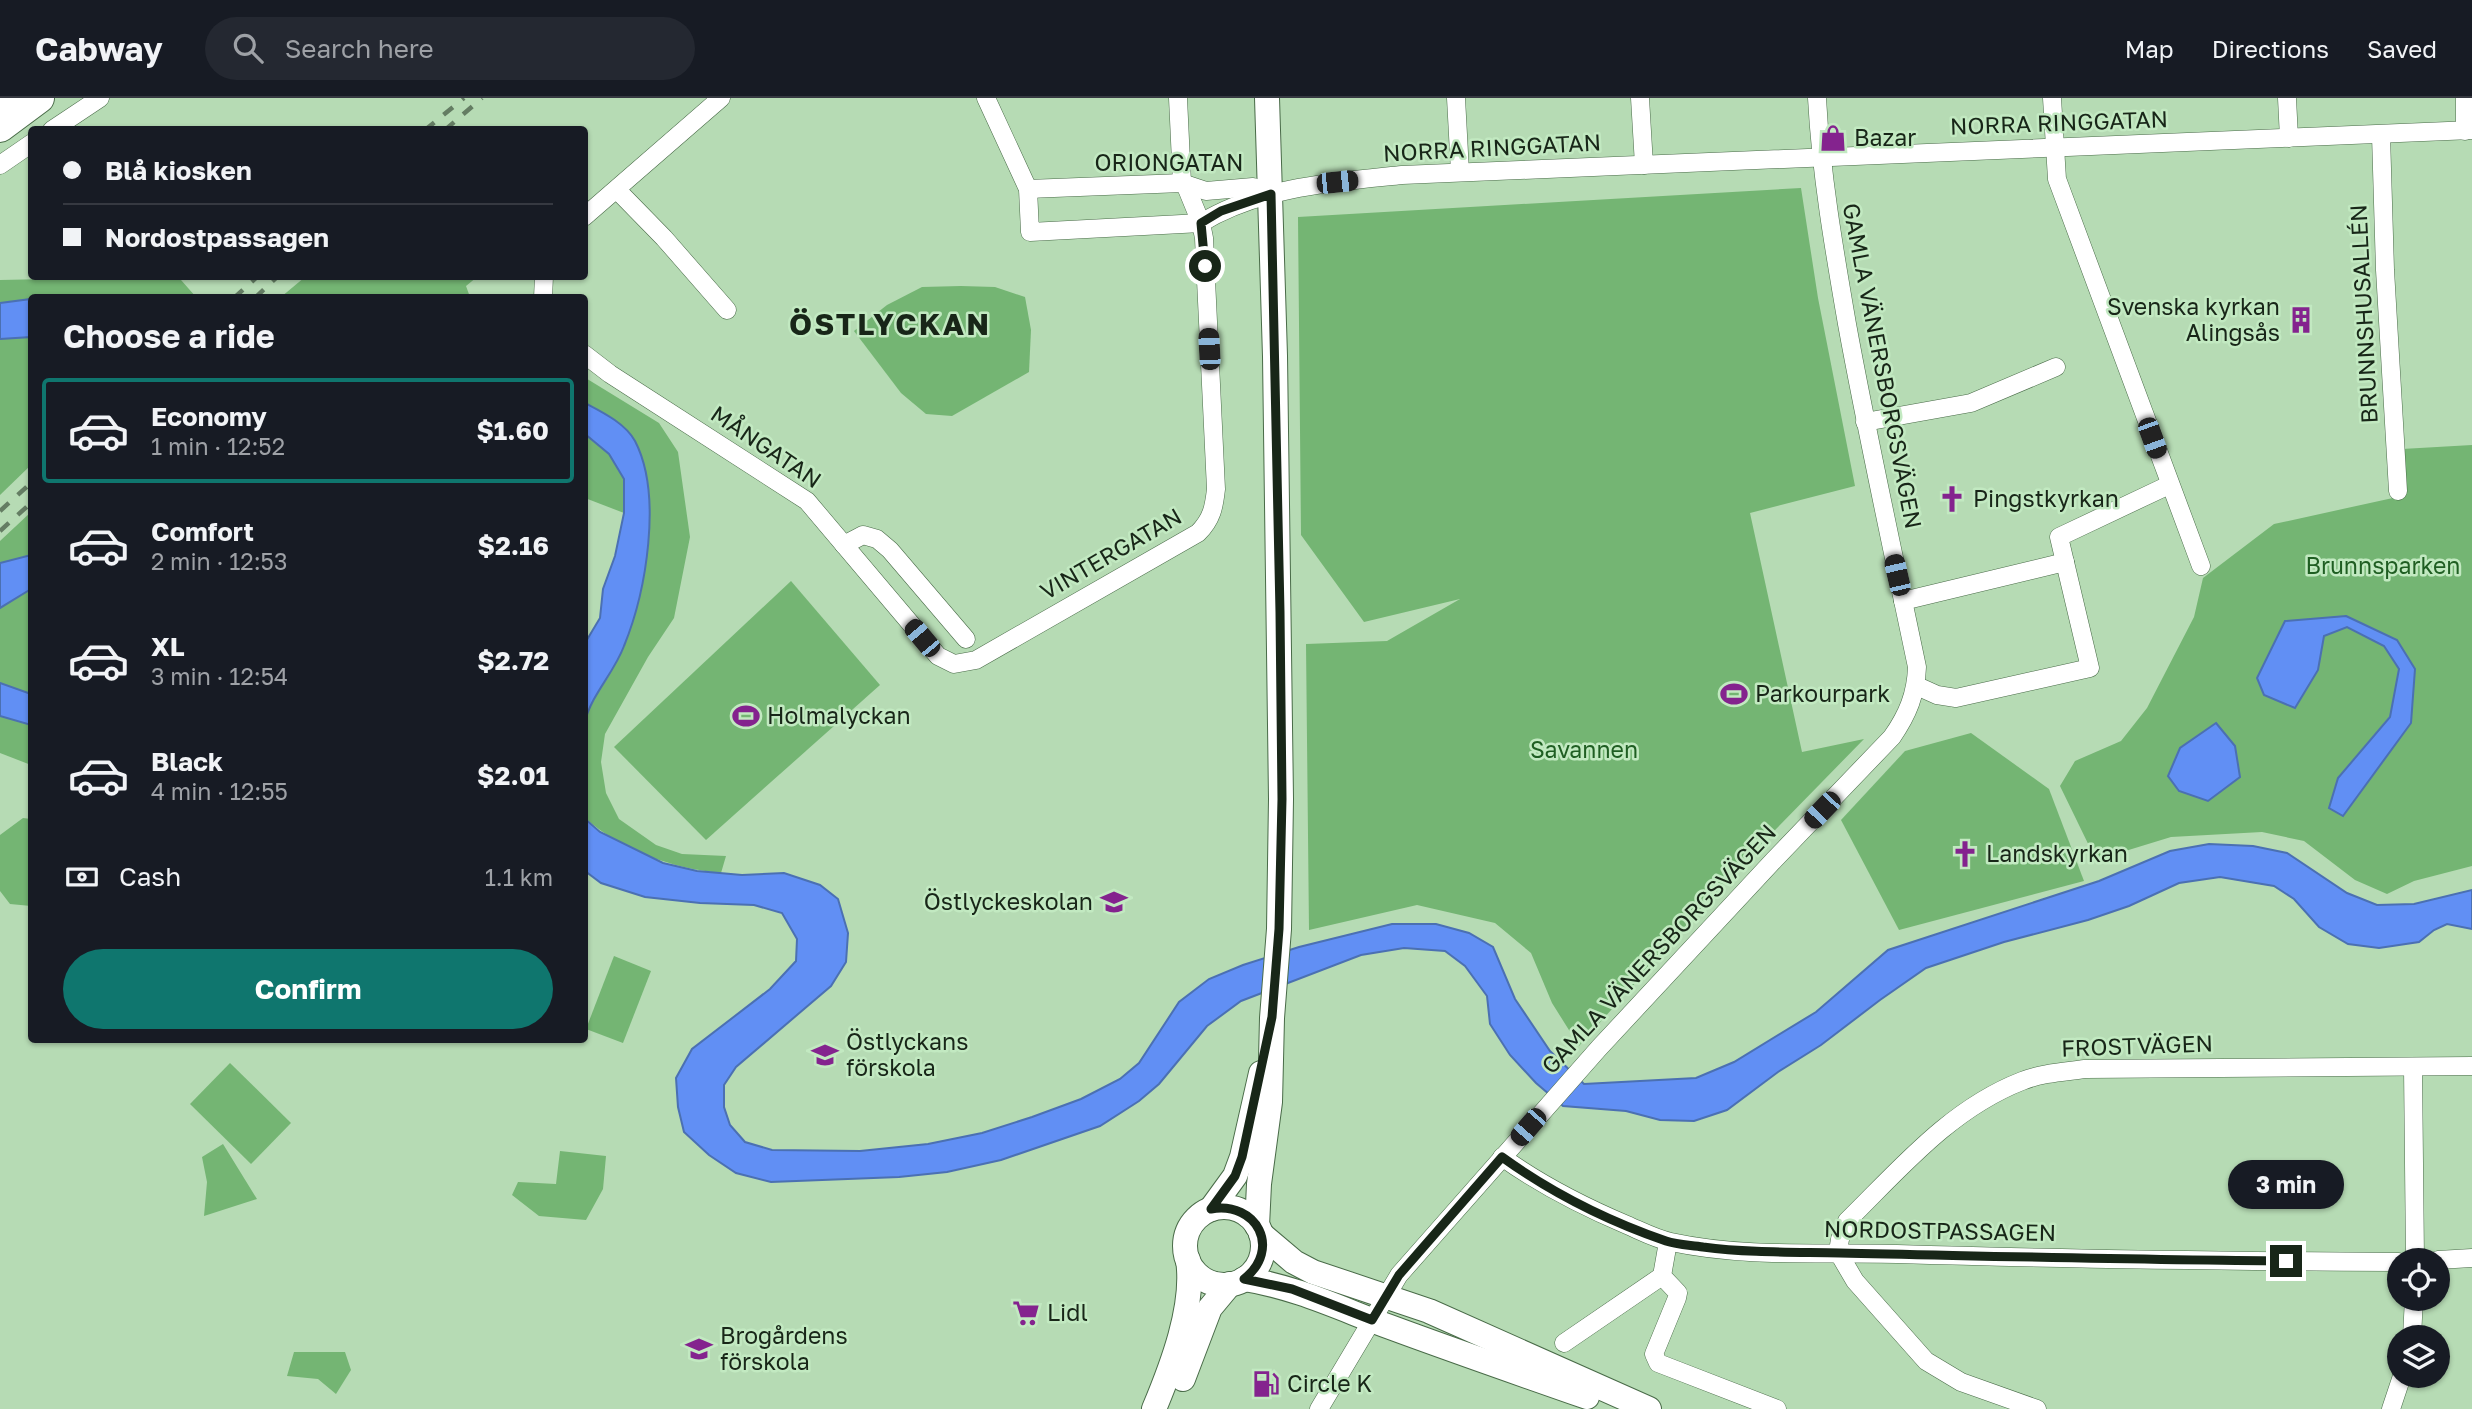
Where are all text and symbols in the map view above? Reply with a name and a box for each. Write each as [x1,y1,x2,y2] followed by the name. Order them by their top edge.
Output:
[205,17,695,80] search box
[35,29,163,68] text: Cabway
[229,29,267,67] icon: search
[285,33,434,64] text: Search here
[2125,34,2174,63] text: Map
[2212,34,2329,63] text: Directions
[2367,34,2437,63] text: Saved
[1949,104,2168,140] street label: NORRA RINGGATAN
[1818,123,1848,153] shop icon: Bazar
[1854,123,1916,151] place label: Bazar
[1382,127,1602,167] street label: NORRA RINGGATAN
[1094,148,1244,176] street label: ORIONGATAN
[105,155,252,186] text: Blå kiosken
[1316,169,1359,195] car
[1838,201,1928,531] street label: GAMLA VÄNERSBORGSVÄGEN
[2343,204,2383,424] street label: BRUNNSHUSALLÉN
[105,222,329,253] text: Nordostpassagen
[1189,250,1221,282] route start
[2107,292,2280,346] place label: Svenska kyrkan Alingsås
[2286,305,2316,335] building icon: Svenska kyrkan Alingsås
[789,306,991,342] district label: ÖSTLYCKAN
[63,317,275,355] text: Choose a ride
[1198,327,1221,371] car
[706,398,828,493] street label: MÅNGATAN
[67,399,130,462] icon: car
[151,401,267,432] text: Economy
[476,415,549,446] text: $1.60
[2135,415,2170,461] car
[151,432,285,460] text: 1 min · 12:52
[1937,484,1967,514] church icon: Pingstkyrkan
[1973,484,2119,512] place label: Pingstkyrkan
[1035,501,1186,605] street label: VINTERGATAN
[67,514,130,577] icon: car
[151,516,254,547] text: Comfort
[477,530,549,561] text: $2.16
[151,547,287,575] text: 2 min · 12:53
[2306,551,2460,579] park label: Brunnsparken
[1883,552,1912,598] car
[901,615,944,661] car
[67,629,130,692] icon: car
[151,631,185,662] text: XL
[477,645,549,676] text: $2.72
[151,662,288,690] text: 3 min · 12:54
[1719,679,1749,709] sports icon: Parkourpark
[1755,679,1890,707] place label: Parkourpark
[731,701,761,731] sports icon: Holmalyckan
[767,701,911,729] place label: Holmalyckan
[1530,735,1638,763] park label: Savannen
[67,744,130,807] icon: car
[151,746,223,777] text: Black
[477,760,549,791] text: $2.01
[151,777,288,805] text: 4 min · 12:55
[1800,788,1845,832] car
[1535,818,1781,1079] street label: GAMLA VÄNERSBORGSVÄGEN
[1950,839,1980,869] church icon: Landskyrkan
[1986,839,2128,867] place label: Landskyrkan
[63,858,101,896] icon: cash
[119,861,181,892] text: Cash
[485,863,553,891] text: 1.1 km
[924,887,1093,915] place label: Östlyckeskolan
[1099,887,1129,917] school or university icon: Östlyckeskolan
[63,949,553,1029] button: Confirm
[846,1027,968,1081] place label: Östlyckans förskola
[2061,1028,2213,1062] street label: FROSTVÄGEN
[810,1040,840,1070] school or university icon: Östlyckans förskola
[1507,1104,1550,1150] car
[2228,1160,2344,1208] callout: 3 min
[2256,1170,2316,1198] text: 3 min
[1824,1214,2056,1246] street label: NORDOSTPASSAGEN
[2270,1245,2302,1277] route end
[2387,1248,2450,1388] map controls
[2387,1248,2450,1311] button: locate
[1011,1298,1041,1328] supermarket icon: Lidl
[1047,1298,1088,1326] place label: Lidl
[720,1321,848,1375] place label: Brogårdens förskola
[2387,1325,2450,1388] button: layers
[684,1334,714,1364] school or university icon: Brogårdens förskola
[1251,1369,1281,1399] fuel station icon: Circle K
[1287,1369,1372,1397] place label: Circle K

